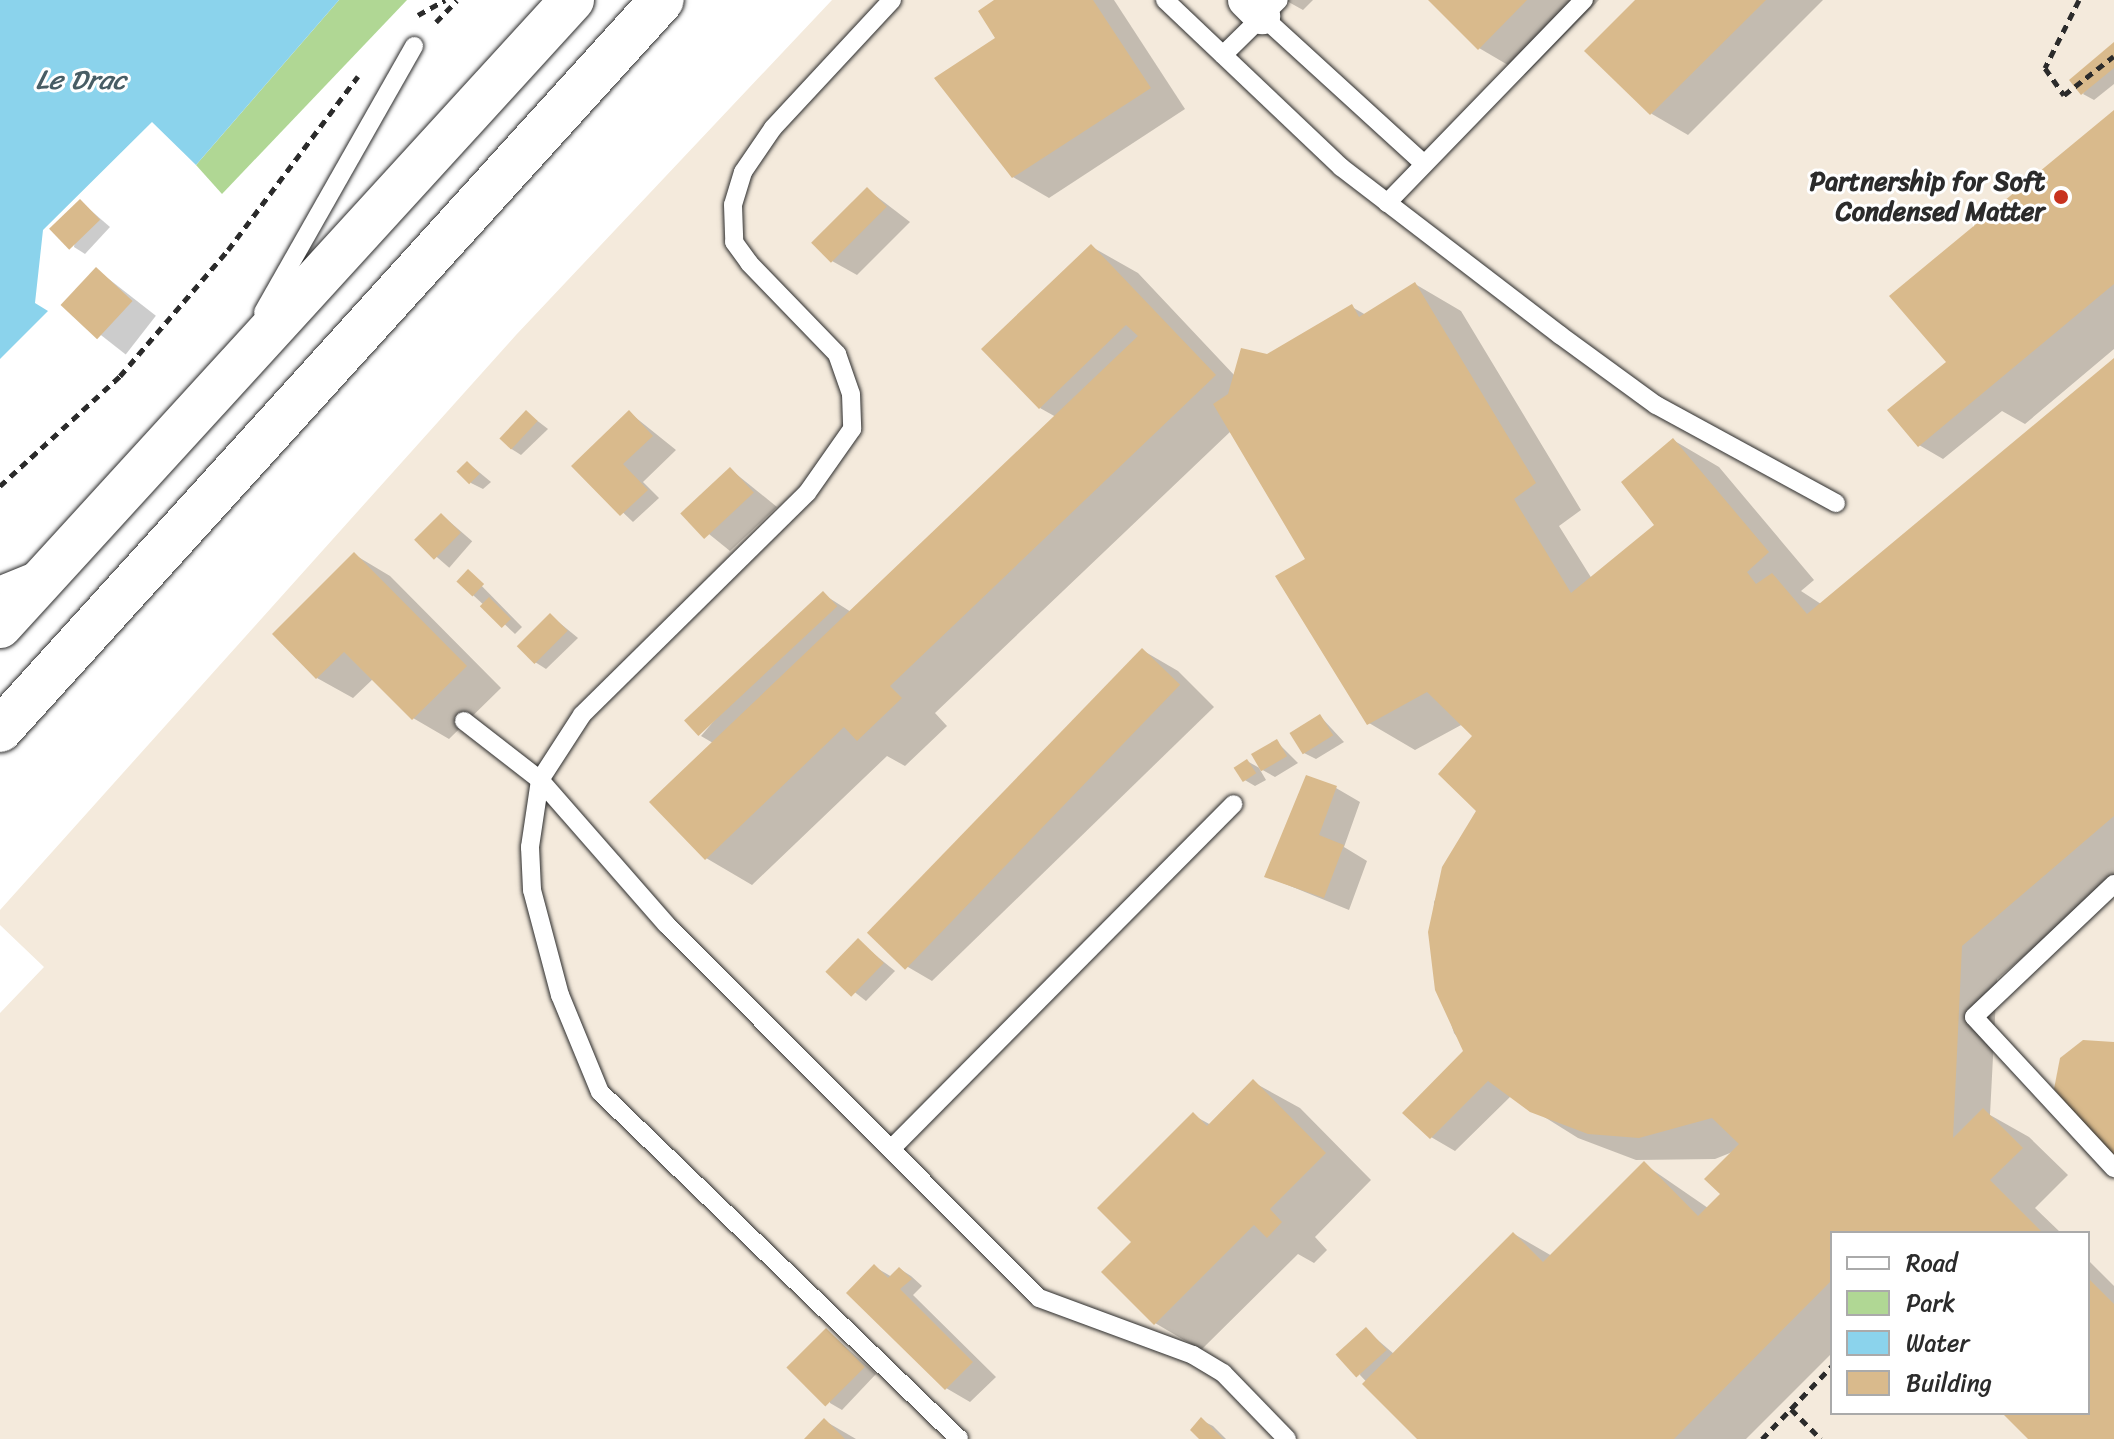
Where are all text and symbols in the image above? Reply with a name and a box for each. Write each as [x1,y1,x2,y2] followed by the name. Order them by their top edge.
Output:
[36,63,126,97] water label: Le Drac
[1809,166,2045,228] place label: Partnership for Soft Condensed Matter
[2052,188,2070,206] marker: Partnership for Soft Condensed Matter
[1830,1231,2090,1415] legend
[1906,1242,1957,1284] text: Road
[1906,1282,1955,1324] text: Park
[1906,1322,1969,1364] text: Water
[1906,1362,1992,1404] text: Building

